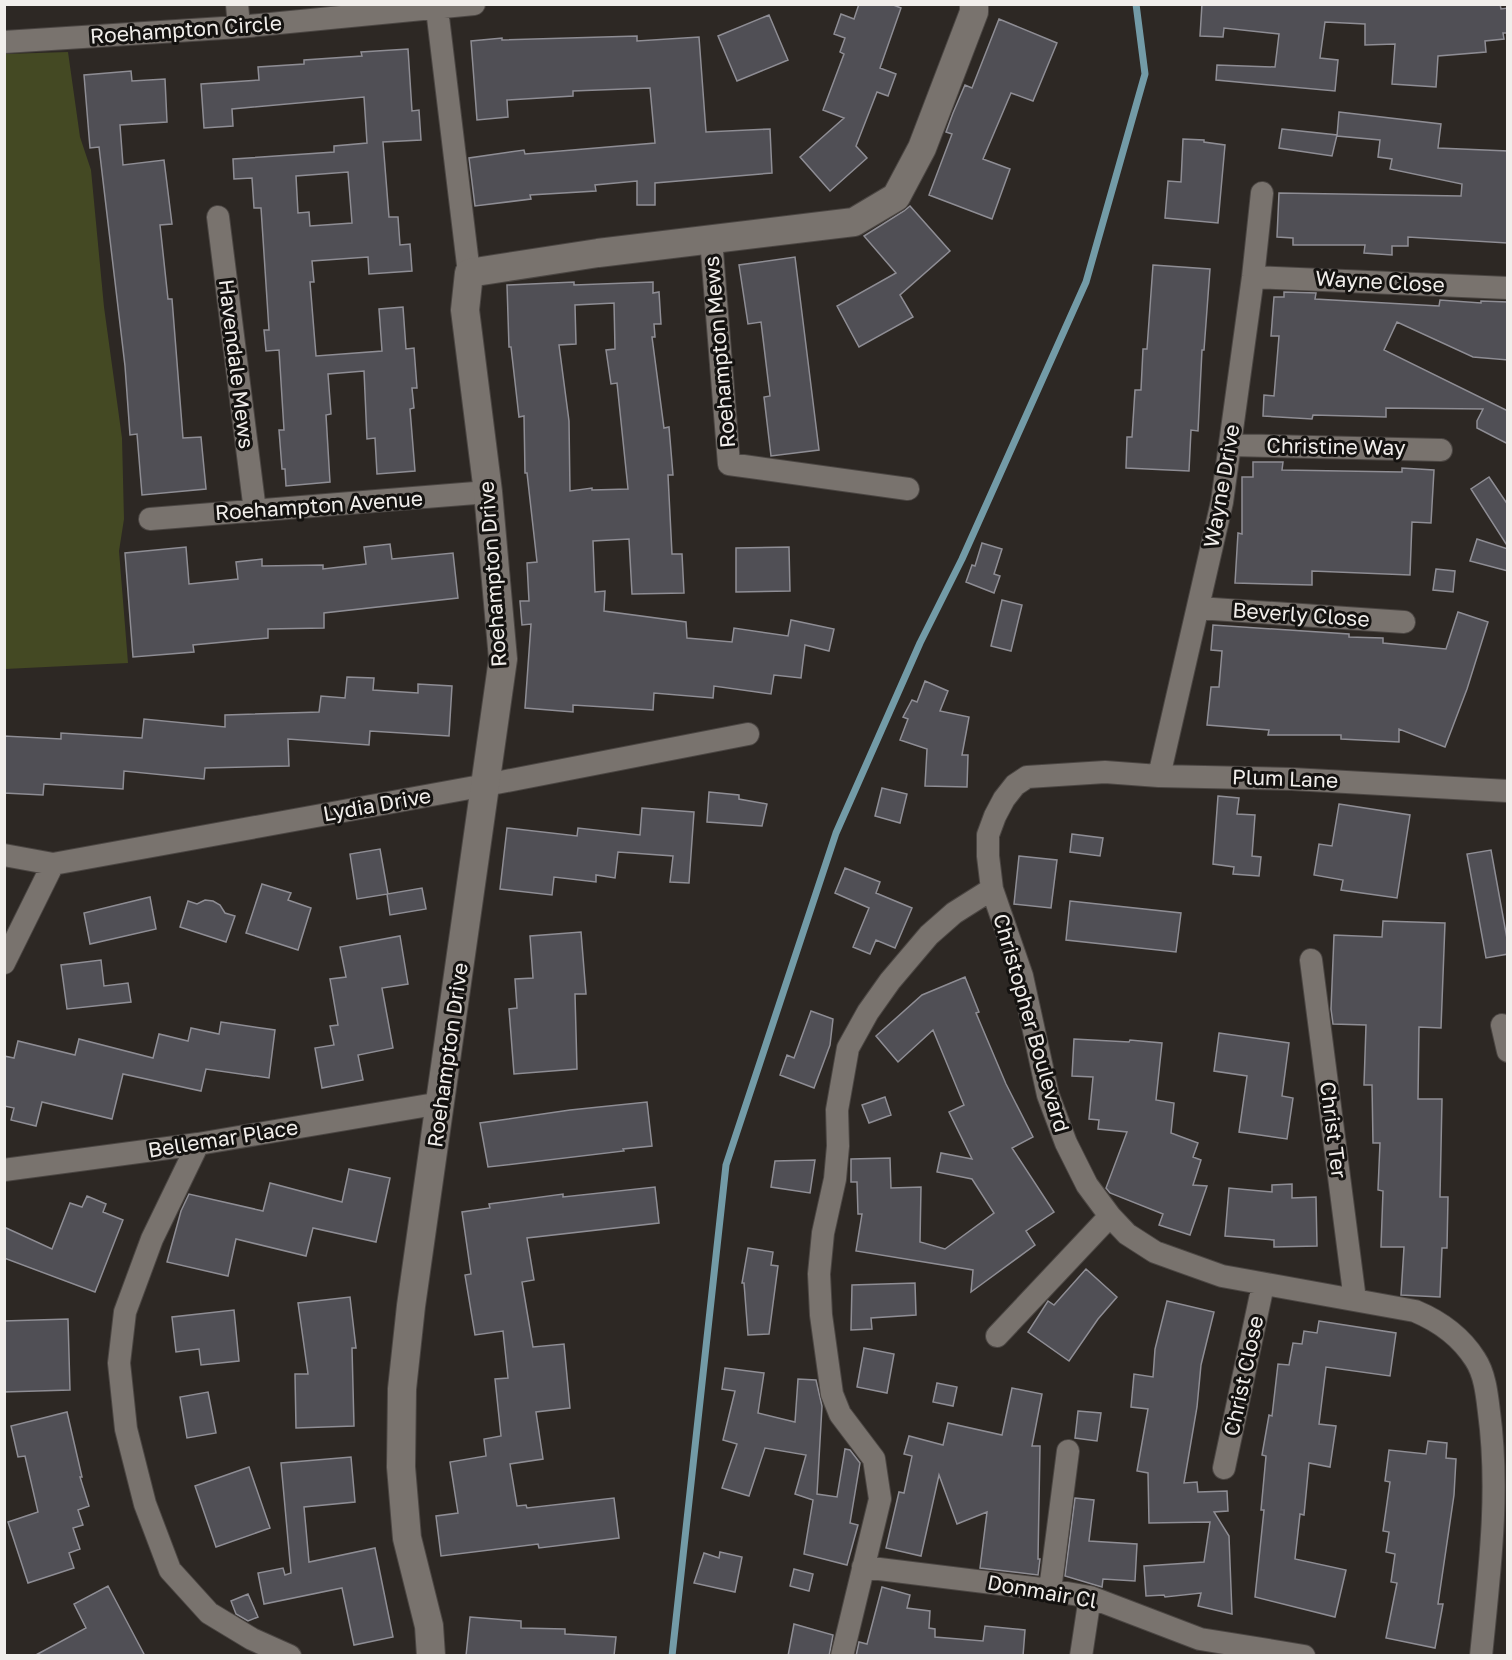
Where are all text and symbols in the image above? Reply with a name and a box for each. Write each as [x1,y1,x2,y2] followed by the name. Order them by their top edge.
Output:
[89,9,283,49] street label: Roehampton Circle
[698,255,740,449] street label: Roehampton Mews
[1315,265,1445,297] street label: Wayne Close
[214,278,260,450] street label: Havendale Mews
[1197,422,1245,550] street label: Wayne Drive
[1266,432,1406,460] street label: Christine Way
[473,480,511,668] street label: Roehampton Drive
[214,485,424,525] street label: Roehampton Avenue
[1232,596,1371,632] street label: Beverly Close
[1232,763,1339,793] street label: Plum Lane
[321,782,433,826] street label: Lydia Drive
[988,910,1076,1135] street label: Christopher Boulevard
[421,961,473,1149] street label: Roehampton Drive
[1315,1080,1353,1180] street label: Christ Ter
[146,1113,300,1163] street label: Bellemar Place
[1218,1313,1268,1438] street label: Christ Close
[985,1569,1099,1613] street label: Donmair Cl

